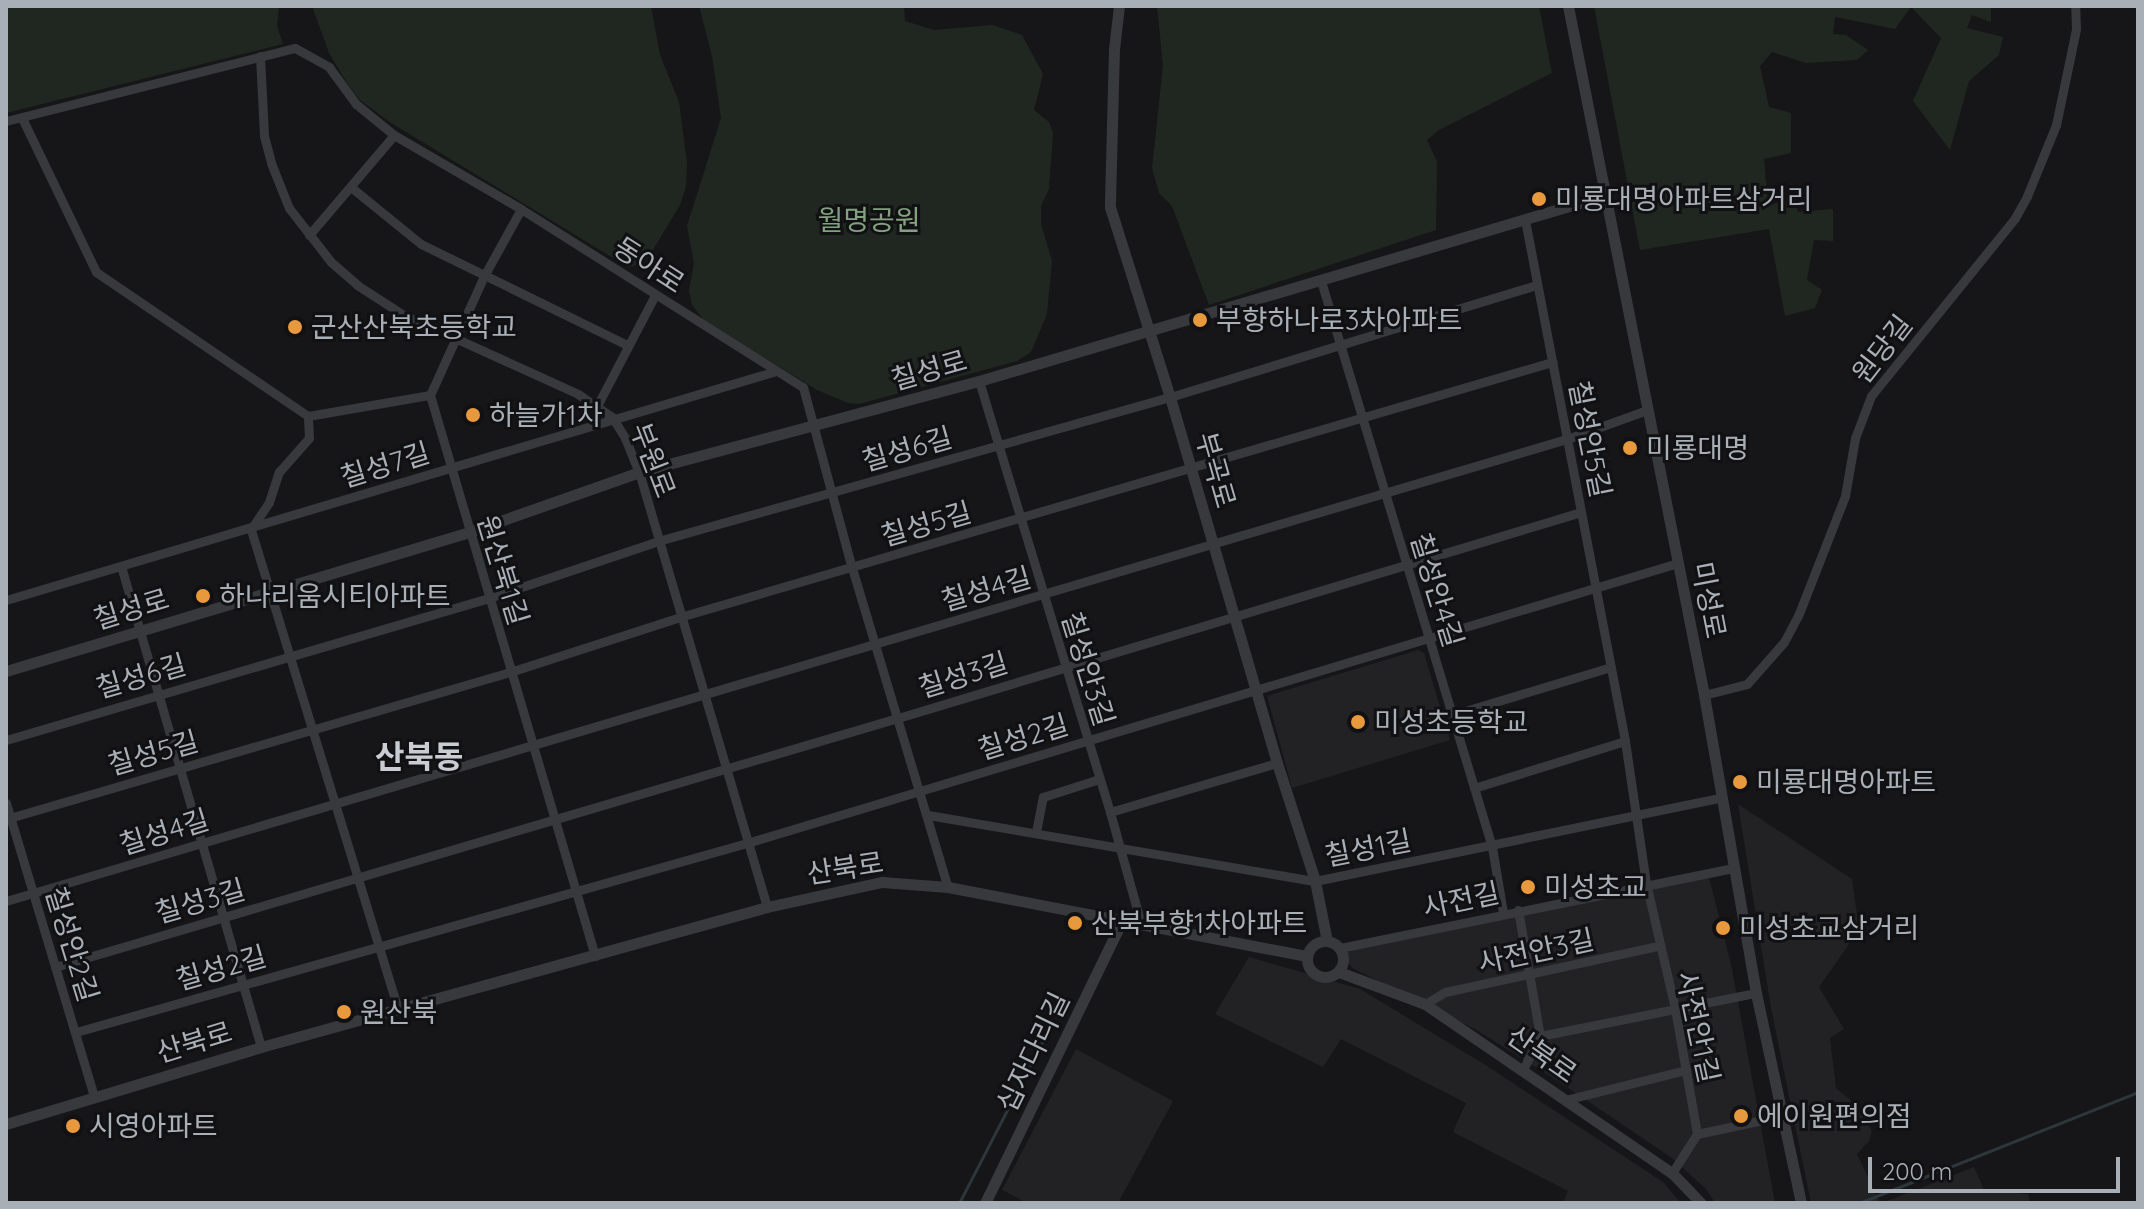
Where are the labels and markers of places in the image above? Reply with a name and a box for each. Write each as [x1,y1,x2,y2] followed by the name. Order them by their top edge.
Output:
[1555,182,1813,216] place label: 미룡대명아파트삼거리
[1530,190,1548,208] marker: 미룡대명아파트삼거리
[1216,303,1463,337] place label: 부향하나로3차아파트
[311,310,517,344] place label: 군산산북초등학교
[1191,311,1209,329] marker: 부향하나로3차아파트
[286,318,304,336] marker: 군산산북초등학교
[489,398,602,432] place label: 하늘가1차
[464,406,482,424] marker: 하늘가1차
[1646,431,1749,465] place label: 미룡대명
[1621,439,1639,457] marker: 미룡대명
[219,579,451,613] place label: 하나리움시티아파트
[194,587,212,605] marker: 하나리움시티아파트
[1374,705,1529,739] place label: 미성초등학교
[1349,713,1367,731] marker: 미성초등학교
[1756,765,1936,799] place label: 미룡대명아파트
[1731,773,1749,791] marker: 미룡대명아파트
[1544,870,1647,904] place label: 미성초교
[1519,878,1537,896] marker: 미성초교
[1091,906,1307,940] place label: 산북부향1차아파트
[1739,911,1919,945] place label: 미성초교삼거리
[1066,914,1084,932] marker: 산북부향1차아파트
[1714,919,1732,937] marker: 미성초교삼거리
[360,995,437,1029] place label: 원산북
[335,1003,353,1021] marker: 원산북
[1757,1099,1912,1133] place label: 에이원편의점
[1732,1107,1750,1125] marker: 에이원편의점
[89,1109,218,1143] place label: 시영아파트
[64,1117,82,1135] marker: 시영아파트

